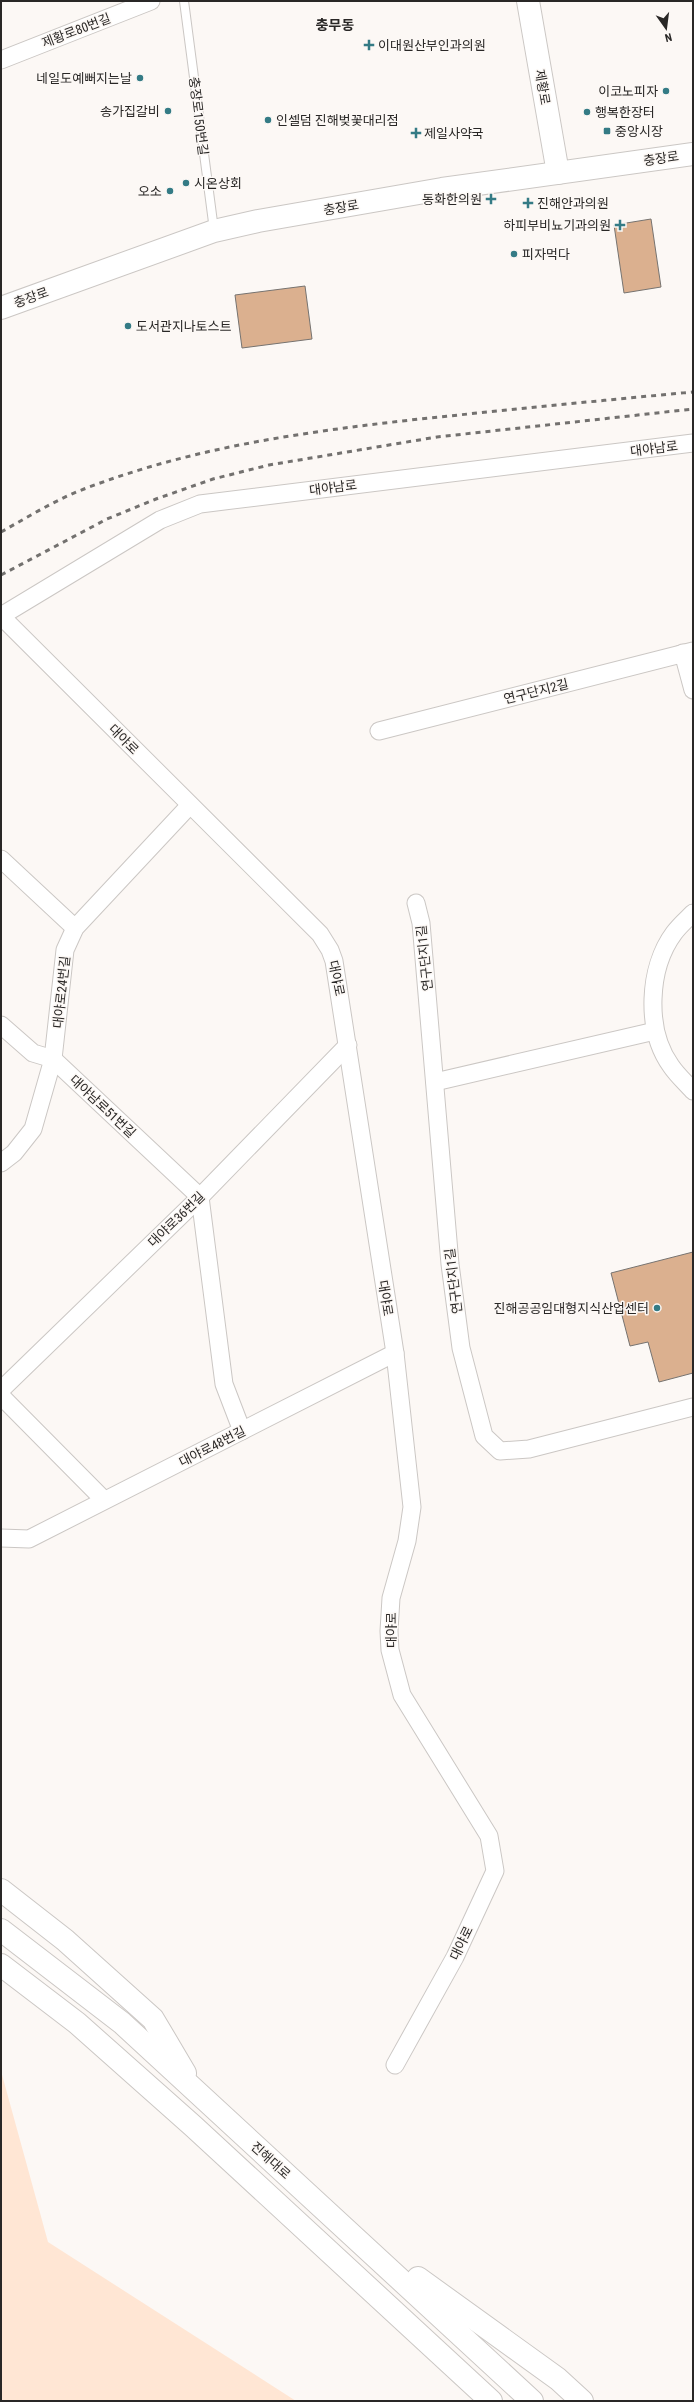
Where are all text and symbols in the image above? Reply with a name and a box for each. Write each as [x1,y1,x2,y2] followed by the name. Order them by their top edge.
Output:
[646,8,686,48] north arrow
[40,10,113,50] street label: 제황로80번길
[316,17,354,33] district label: 충무동
[663,30,673,44] text: N
[378,38,486,53] place label: 이대원산부인과의원
[363,39,375,51] marker: 이대원산부인과의원
[532,68,553,106] street label: 제황로
[36,71,132,86] place label: 네일도예뻐지는날
[135,73,145,83] marker: 네일도예뻐지는날
[186,76,211,156] street label: 충장로150번길
[598,84,658,99] place label: 이코노피자
[661,86,671,96] marker: 이코노피자
[100,104,160,119] place label: 송가집갈비
[595,105,655,120] place label: 행복한장터
[163,106,173,116] marker: 송가집갈비
[582,107,592,117] marker: 행복한장터
[276,113,399,128] place label: 인셀덤 진해벚꽃대리점
[263,115,273,125] marker: 인셀덤 진해벚꽃대리점
[615,124,663,139] place label: 중앙시장
[424,126,484,141] place label: 제일사약국
[602,126,612,136] marker: 중앙시장
[411,128,421,138] marker: 제일사약국
[642,149,680,168] street label: 충장로
[194,176,242,191] place label: 시온상회
[181,178,191,188] marker: 시온상회
[138,184,162,199] place label: 오소
[165,186,175,196] marker: 오소
[422,192,482,207] place label: 동화한의원
[485,193,497,205] marker: 동화한의원
[537,196,609,211] place label: 진해안과의원
[322,197,360,218] street label: 충장로
[522,197,534,209] marker: 진해안과의원
[503,218,611,233] place label: 하피부비뇨기과의원
[614,219,626,231] marker: 하피부비뇨기과의원
[522,247,570,262] place label: 피자먹다
[509,249,519,259] marker: 피자먹다
[12,284,51,311] street label: 충장로
[136,319,232,334] place label: 도서관지나토스트
[123,321,133,331] marker: 도서관지나토스트
[629,438,679,459] street label: 대야남로
[308,477,358,498] street label: 대야남로
[502,676,570,707] street label: 연구단지2길
[106,721,142,757] street label: 대야로
[414,924,435,992] street label: 연구단지1길
[50,955,73,1029] street label: 대야로24번길
[325,959,348,997] street label: 대야로
[67,1072,139,1141] street label: 대야남로51번길
[145,1189,208,1250] street label: 대야로36번길
[442,1247,465,1315] street label: 연구단지1길
[375,1279,396,1317] street label: 대야로
[494,1301,649,1316] place label: 진해공공임대형지식산업센터
[652,1303,662,1313] marker: 진해공공임대형지식산업센터
[176,1423,248,1470] street label: 대야로48번길
[384,1612,399,1648] street label: 대야로
[447,1924,476,1963] street label: 대야로
[248,2139,293,2182] street label: 진해대로

